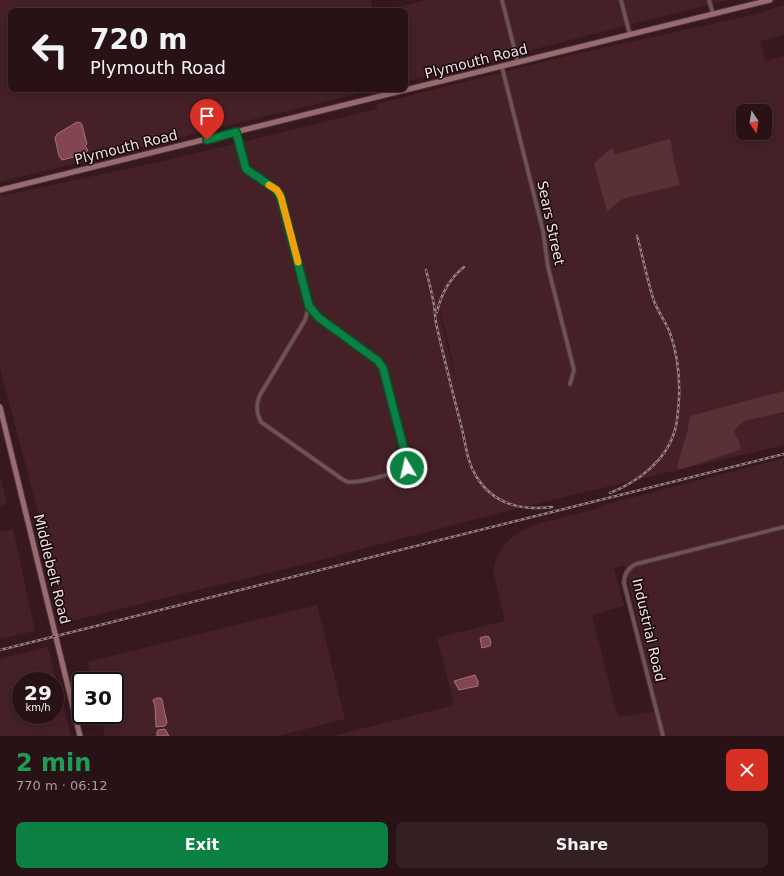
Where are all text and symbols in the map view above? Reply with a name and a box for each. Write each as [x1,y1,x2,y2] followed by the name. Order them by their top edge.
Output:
[90,23,187,56] text: 720 m
[24,24,76,76] icon: left
[423,40,529,82] street label: Plymouth Road
[90,57,226,78] text: Plymouth Road
[190,99,224,140] pin
[736,104,772,140] north arrow
[736,104,772,140] map controls
[196,105,218,127] icon: arrive
[73,126,179,168] street label: Plymouth Road
[534,179,568,267] street label: Sears Street
[386,447,428,489] position arrow
[31,512,73,626] street label: Middlebelt Road
[629,577,669,683] street label: Industrial Road
[72,672,124,724] speed limit sign: 30
[24,681,52,705] text: 29
[25,702,51,713] text: km/h
[16,749,91,777] text: 2 min
[726,749,768,791] button: close
[16,778,107,793] text: 770 m · 06:12
[16,822,388,868] button: Exit
[396,822,768,868] button: Share

